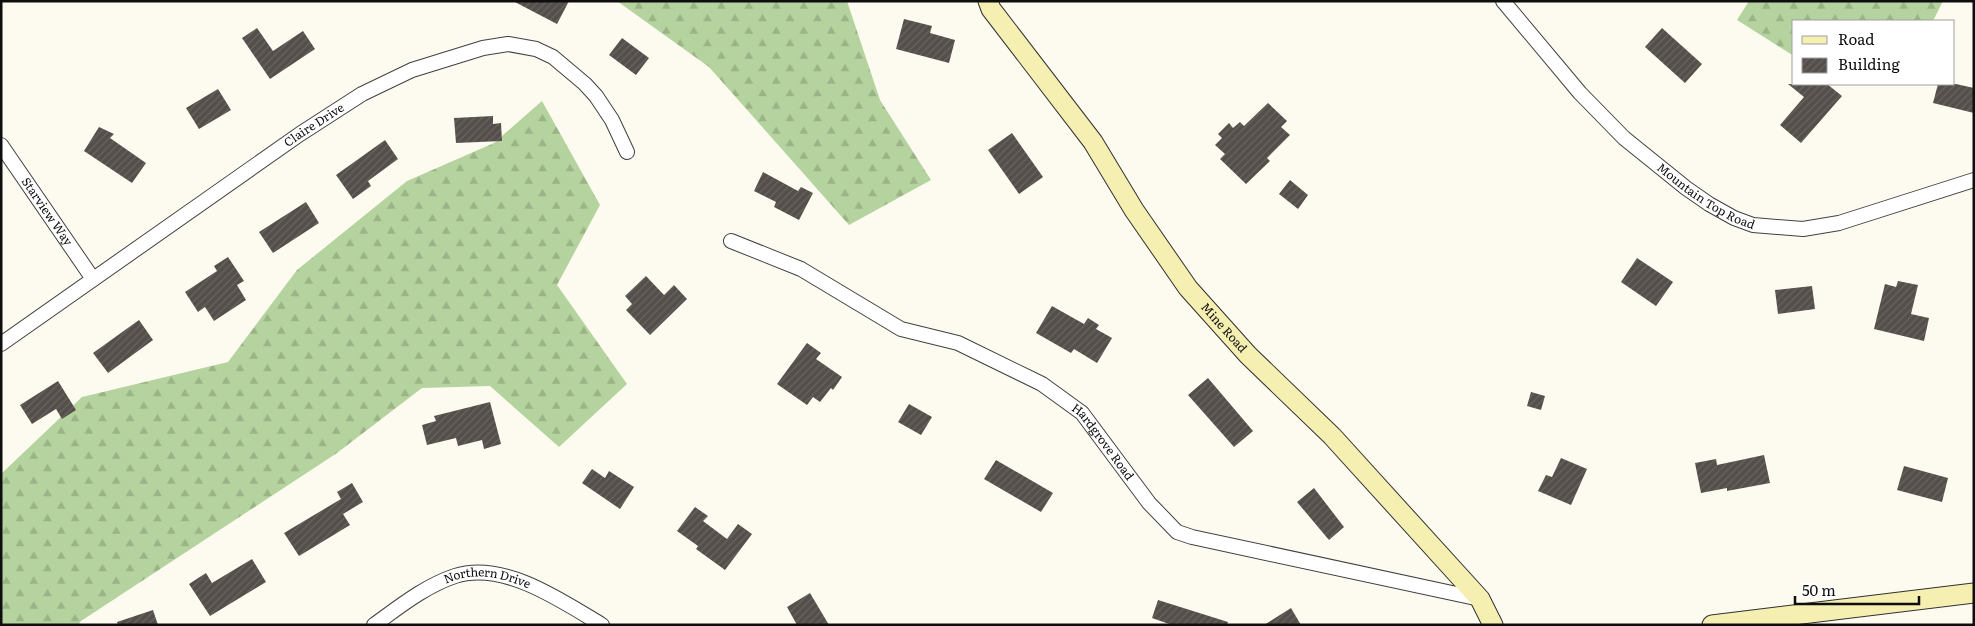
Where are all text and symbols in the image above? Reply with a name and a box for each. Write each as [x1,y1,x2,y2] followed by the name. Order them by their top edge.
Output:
[1792,20,1955,85] legend
[1838,27,1874,50] text: Road
[1838,52,1900,75] text: Building
[280,98,347,151] street label: Claire Drive
[1654,158,1758,233] street label: Mountain Top Road
[18,173,78,249] street label: Starview Way
[1197,298,1252,357] street label: Mine Road
[1068,398,1139,484] street label: Hardgrove Road
[441,562,534,592] street label: Northern Drive
[1795,574,1919,606] scale bar
[1802,578,1836,601] text: 50 m

